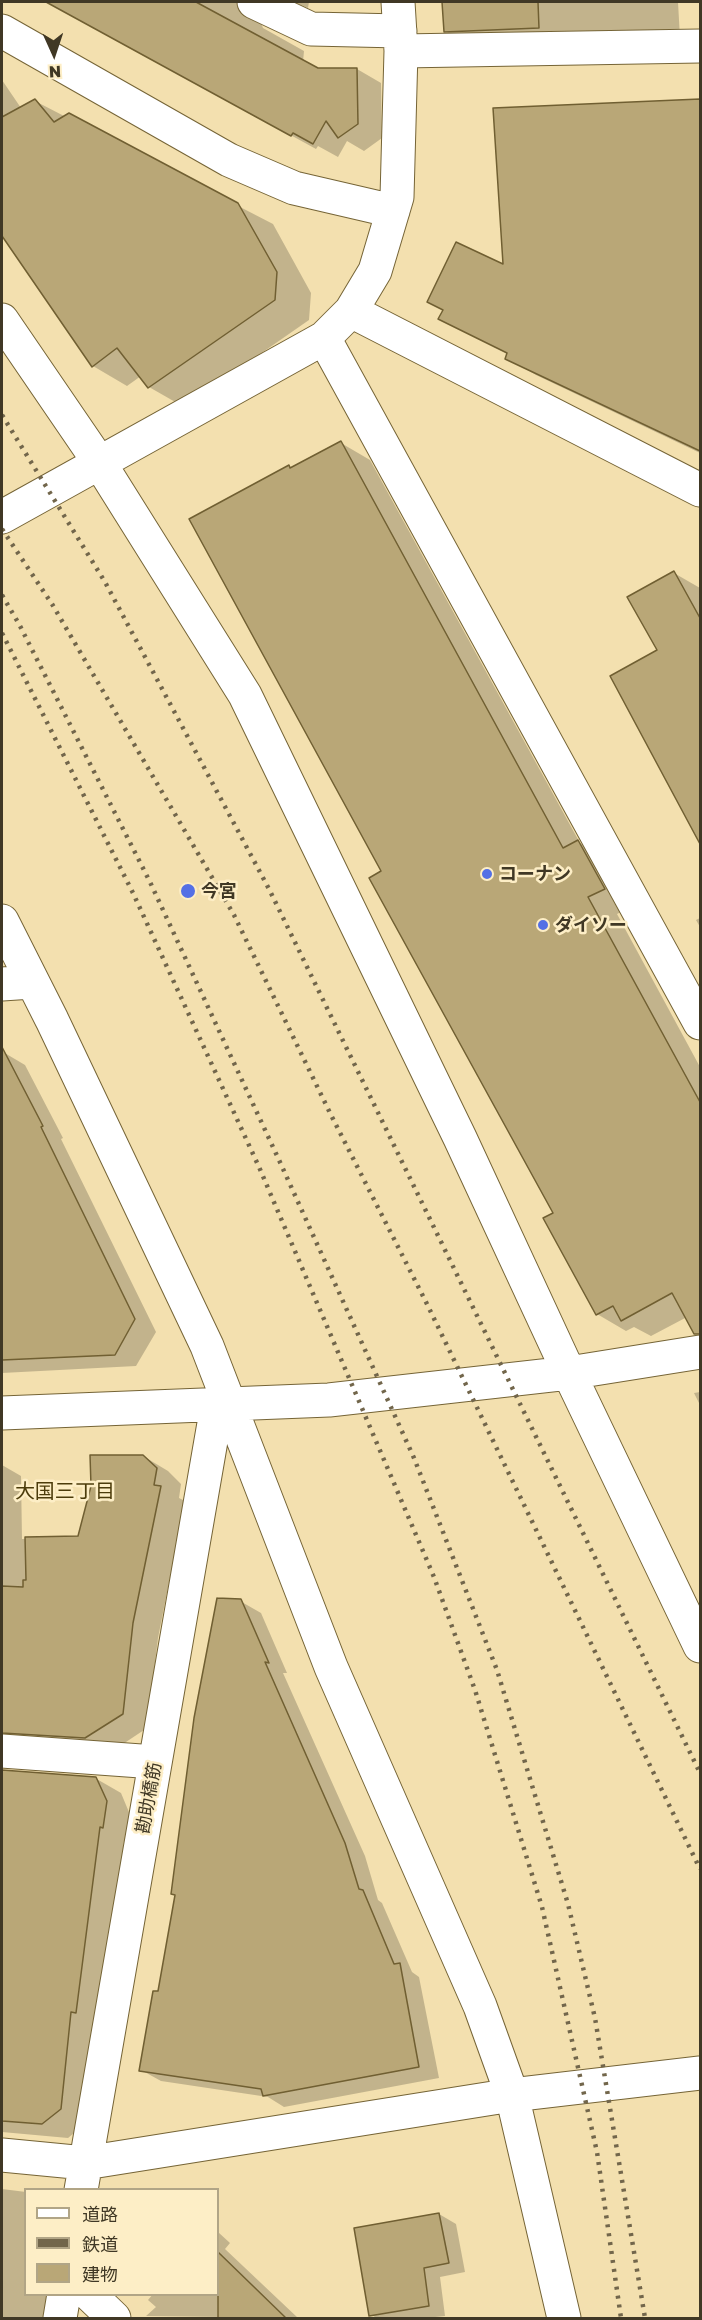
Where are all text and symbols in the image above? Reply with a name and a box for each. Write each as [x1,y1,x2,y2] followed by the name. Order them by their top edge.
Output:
[24,24,84,84] north arrow
[48,62,62,82] text: N
[499,863,571,885] place label: コーナン
[480,867,494,881] marker: コーナン
[201,880,237,902] place label: 今宮
[179,882,197,900] marker: 今宮
[555,914,627,936] place label: ダイソー
[536,918,550,932] marker: ダイソー
[15,1480,115,1504] district label: 大国三丁目
[132,1761,166,1835] street label: 勘助橋筋
[24,2188,219,2296] legend
[82,2203,118,2225] text: 道路
[82,2233,118,2255] text: 鉄道
[82,2263,118,2285] text: 建物

